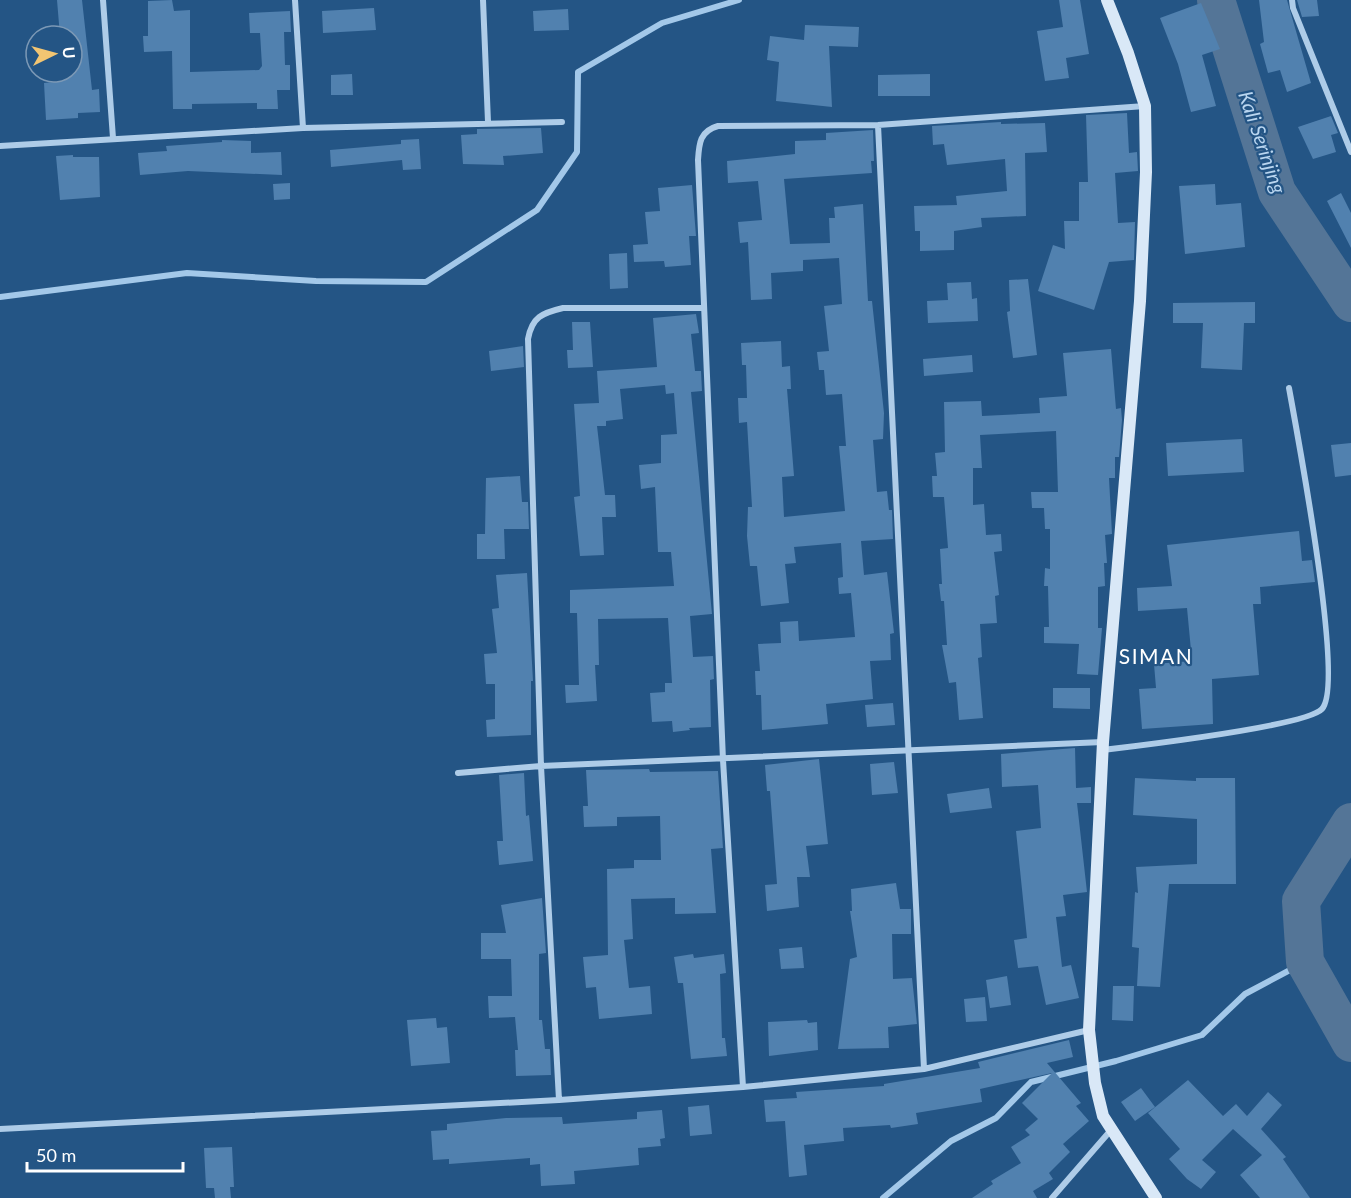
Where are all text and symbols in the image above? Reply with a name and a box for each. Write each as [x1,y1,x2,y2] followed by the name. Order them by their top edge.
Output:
[24,24,84,84] north arrow
[59,46,79,59] text: U
[1234,88,1292,197] water label: Kali Serinjing
[1119,643,1193,668] district label: SIMAN
[27,1135,183,1173] scale bar
[36,1144,76,1166] text: 50 m

